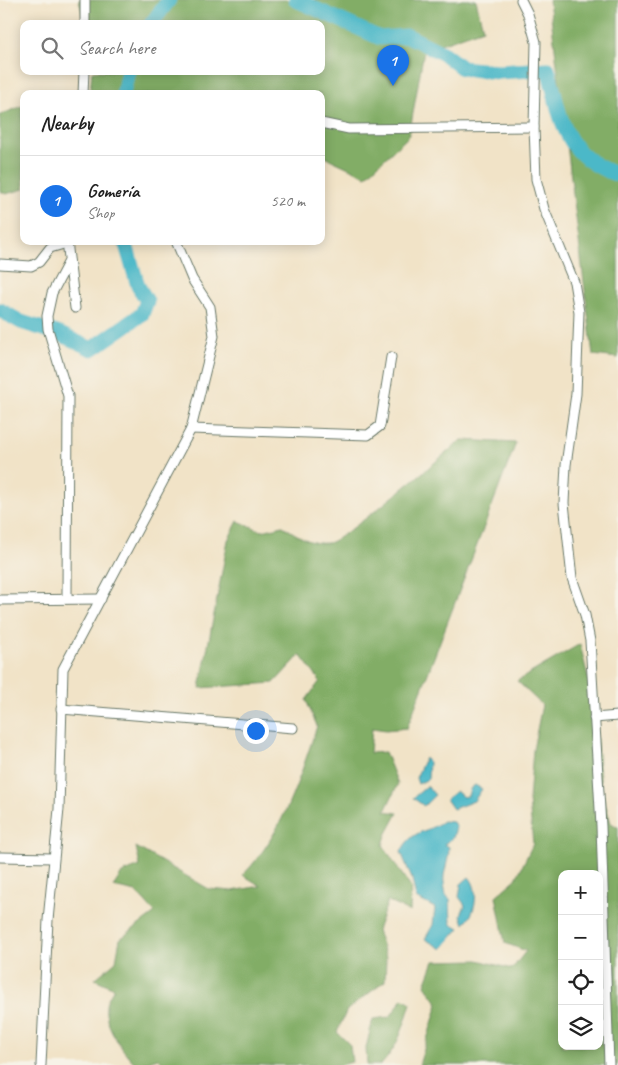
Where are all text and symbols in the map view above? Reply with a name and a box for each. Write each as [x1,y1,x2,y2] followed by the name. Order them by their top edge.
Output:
[20,20,325,75] search box
[38,34,66,62] icon: search
[78,36,155,60] text: Search here
[377,45,409,86] pin: 1
[40,110,93,136] text: Nearby
[87,179,139,203] text: Gomería
[52,191,60,211] text: 1
[271,191,305,211] text: 520 m
[87,203,114,223] text: Shop
[243,718,269,744] your location
[558,870,603,1050] map controls
[558,870,603,915] button: +
[558,915,603,960] button: −
[558,960,603,1005] button: locate
[558,1005,603,1050] button: layers

